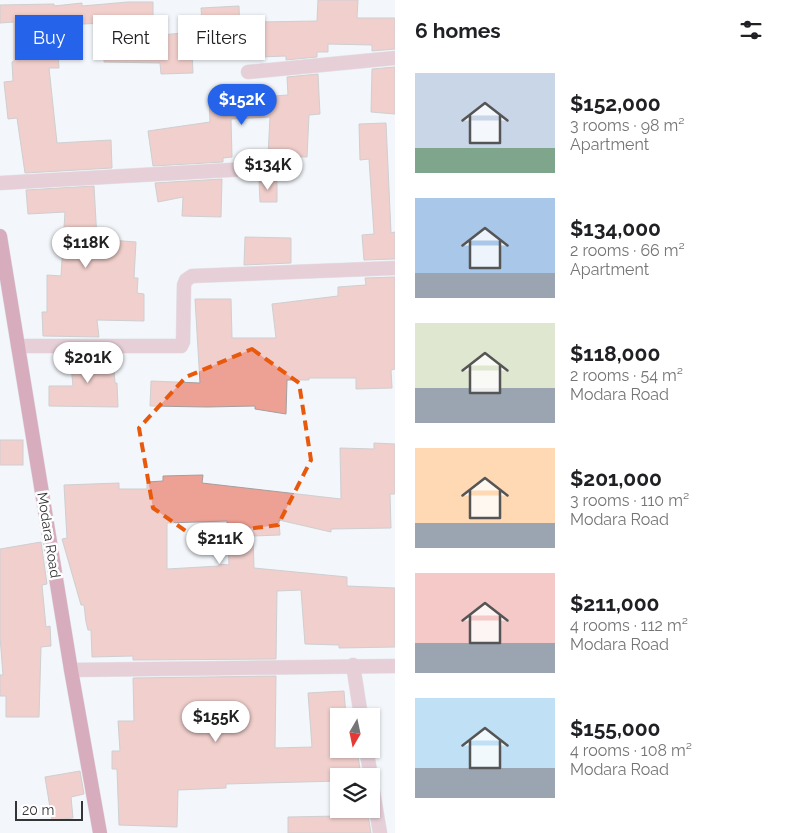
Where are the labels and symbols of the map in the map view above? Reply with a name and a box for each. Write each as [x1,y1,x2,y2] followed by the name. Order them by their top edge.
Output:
[207,84,277,126] pin: $152K
[233,148,303,191] pin: $134K
[51,226,121,269] pin: $118K
[53,342,123,384] pin: $201K
[34,491,64,579] street label: Modara Road
[185,522,255,565] pin: $211K
[181,700,251,743] pin: $155K
[330,708,380,758] north arrow
[15,798,82,821] scale bar

